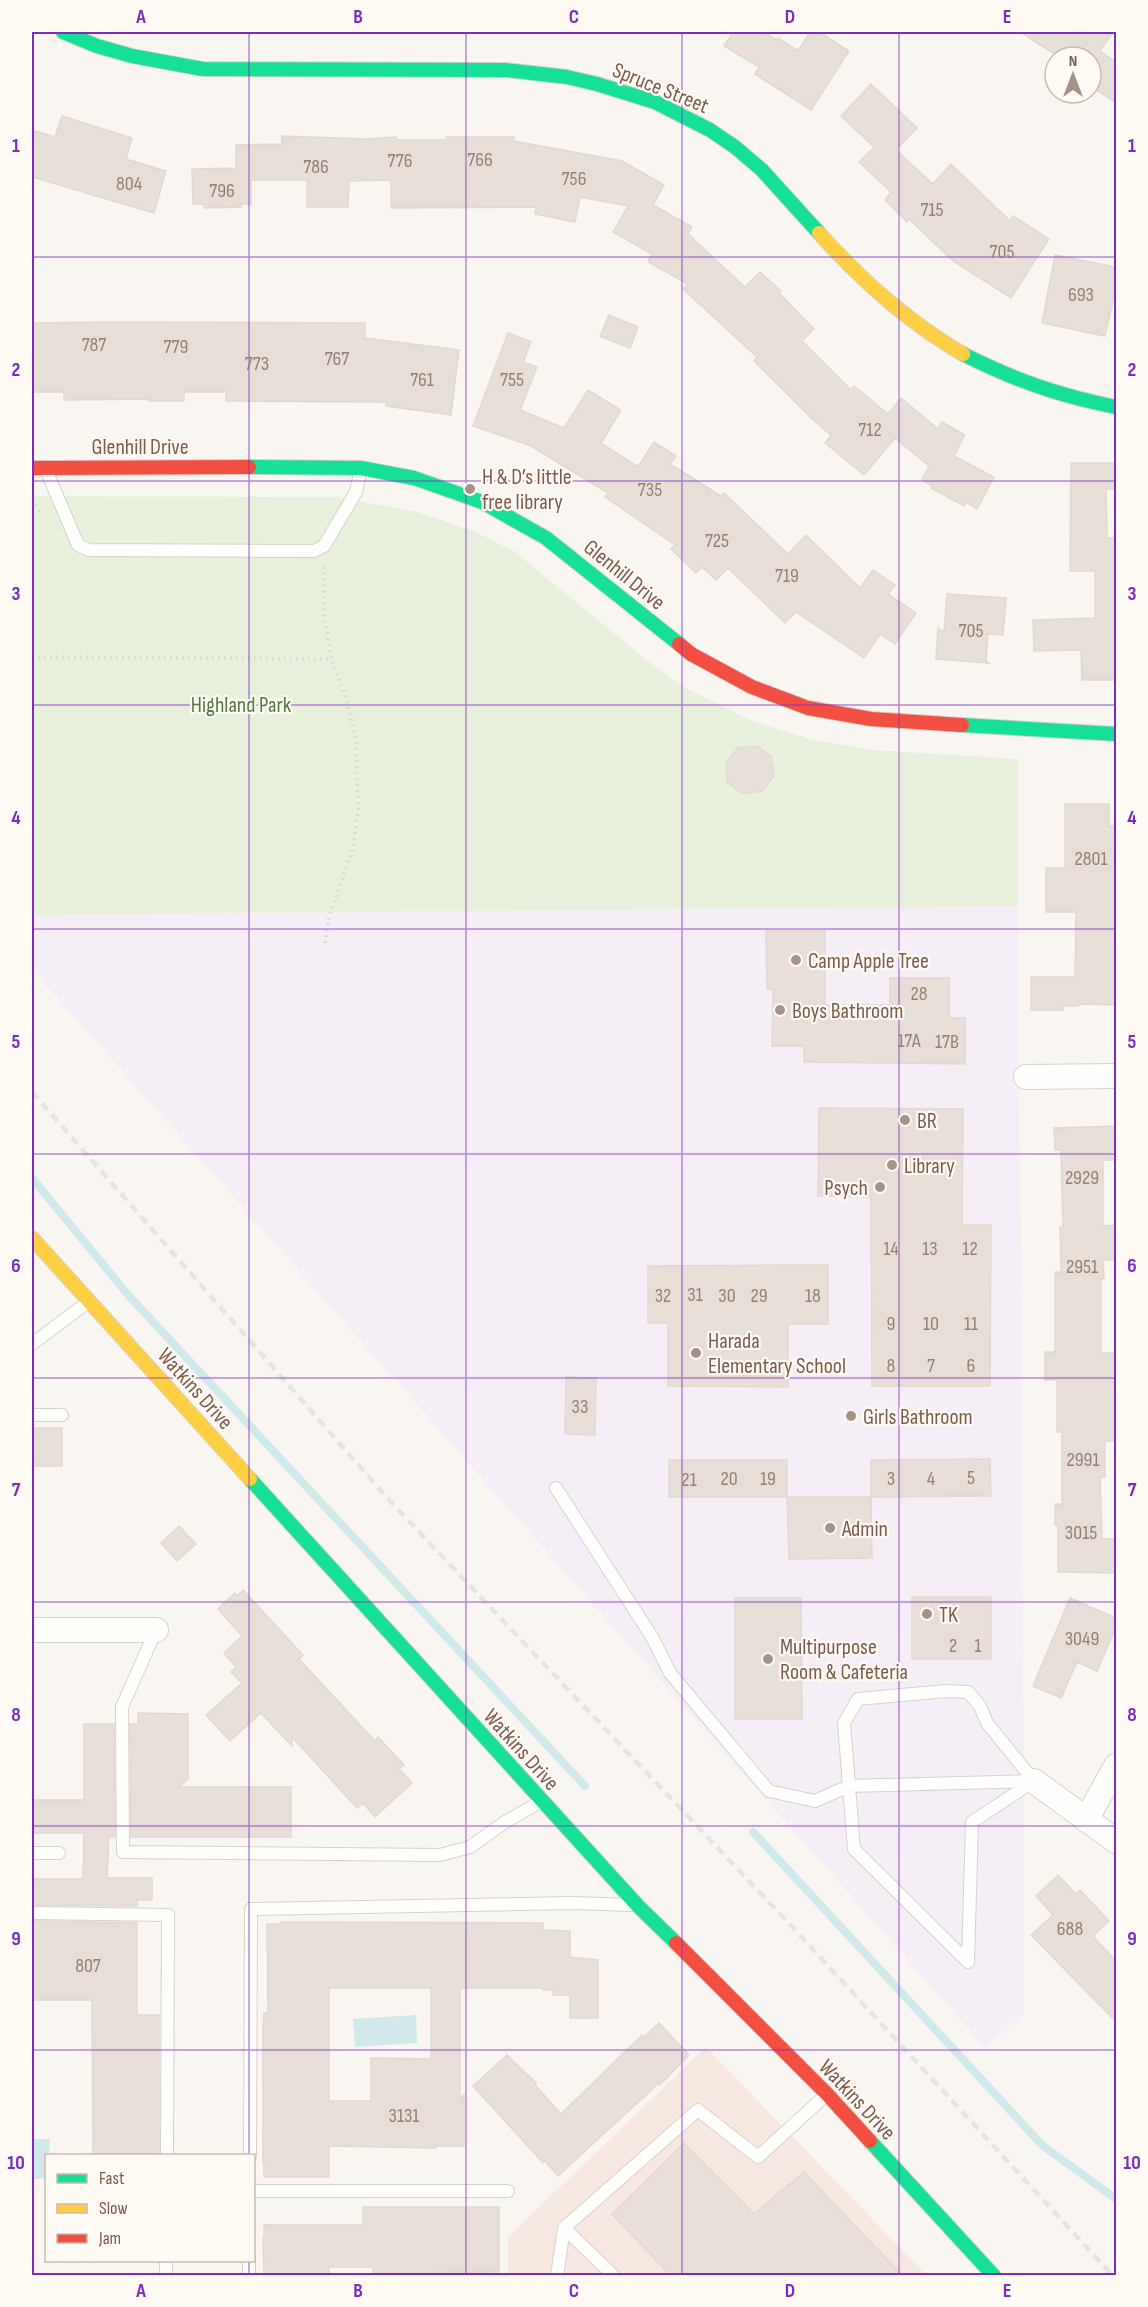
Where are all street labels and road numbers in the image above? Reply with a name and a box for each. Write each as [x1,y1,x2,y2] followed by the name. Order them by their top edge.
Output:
[608,57,713,120] street label: Spruce Street
[92,434,188,461] street label: Glenhill Drive
[578,534,670,616] street label: Glenhill Drive
[151,1343,239,1435] street label: Watkins Drive
[477,1704,565,1796] street label: Watkins Drive
[813,2054,901,2146] street label: Watkins Drive

